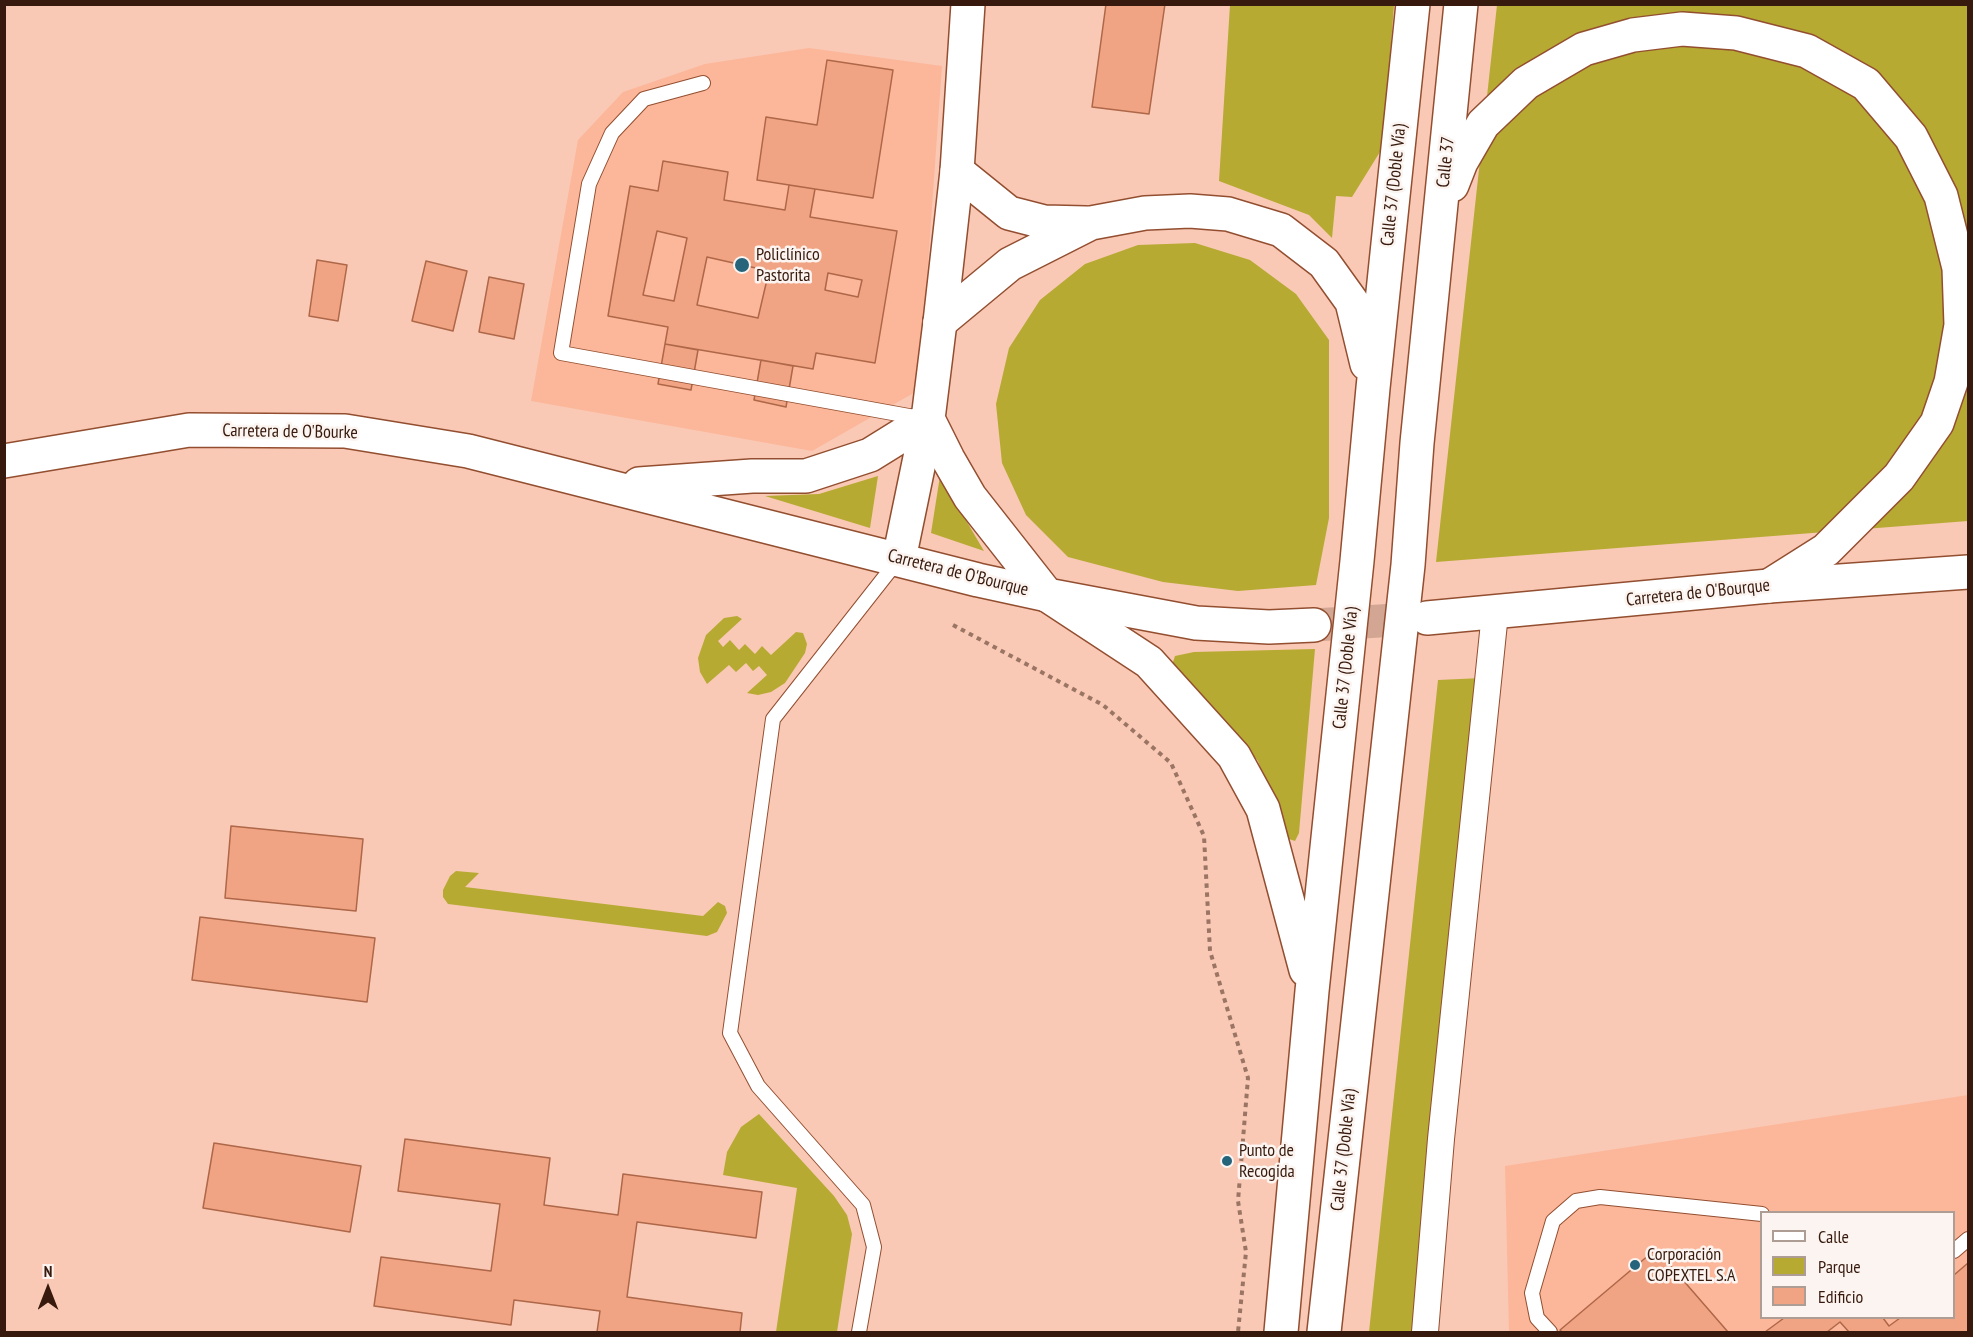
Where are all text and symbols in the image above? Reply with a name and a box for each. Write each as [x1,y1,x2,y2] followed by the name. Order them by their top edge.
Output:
[1377,123,1411,247] street label: Calle 37 (Doble Vía)
[1433,135,1459,189] street label: Calle 37
[756,244,820,286] place label: Policlínico Pastorita
[733,256,751,274] marker: Policlínico Pastorita
[222,420,358,444] street label: Carretera de O'Bourke
[885,545,1031,601] street label: Carretera de O'Bourque
[1625,575,1771,611] street label: Carretera de O'Bourque
[1329,606,1363,730] street label: Calle 37 (Doble Vía)
[1327,1088,1361,1212] street label: Calle 37 (Doble Vía)
[1239,1140,1295,1182] place label: Punto de Recogida
[1220,1154,1234,1168] marker: Punto de Recogida
[1760,1211,1955,1319] legend
[1818,1225,1849,1248] text: Calle
[1647,1244,1736,1286] place label: Corporación COPEXTEL S.A
[1818,1255,1861,1278] text: Parque
[1628,1258,1642,1272] marker: Corporación COPEXTEL S.A
[18,1259,78,1319] north arrow
[44,1261,52,1281] text: N
[1818,1285,1863,1308] text: Edificio

